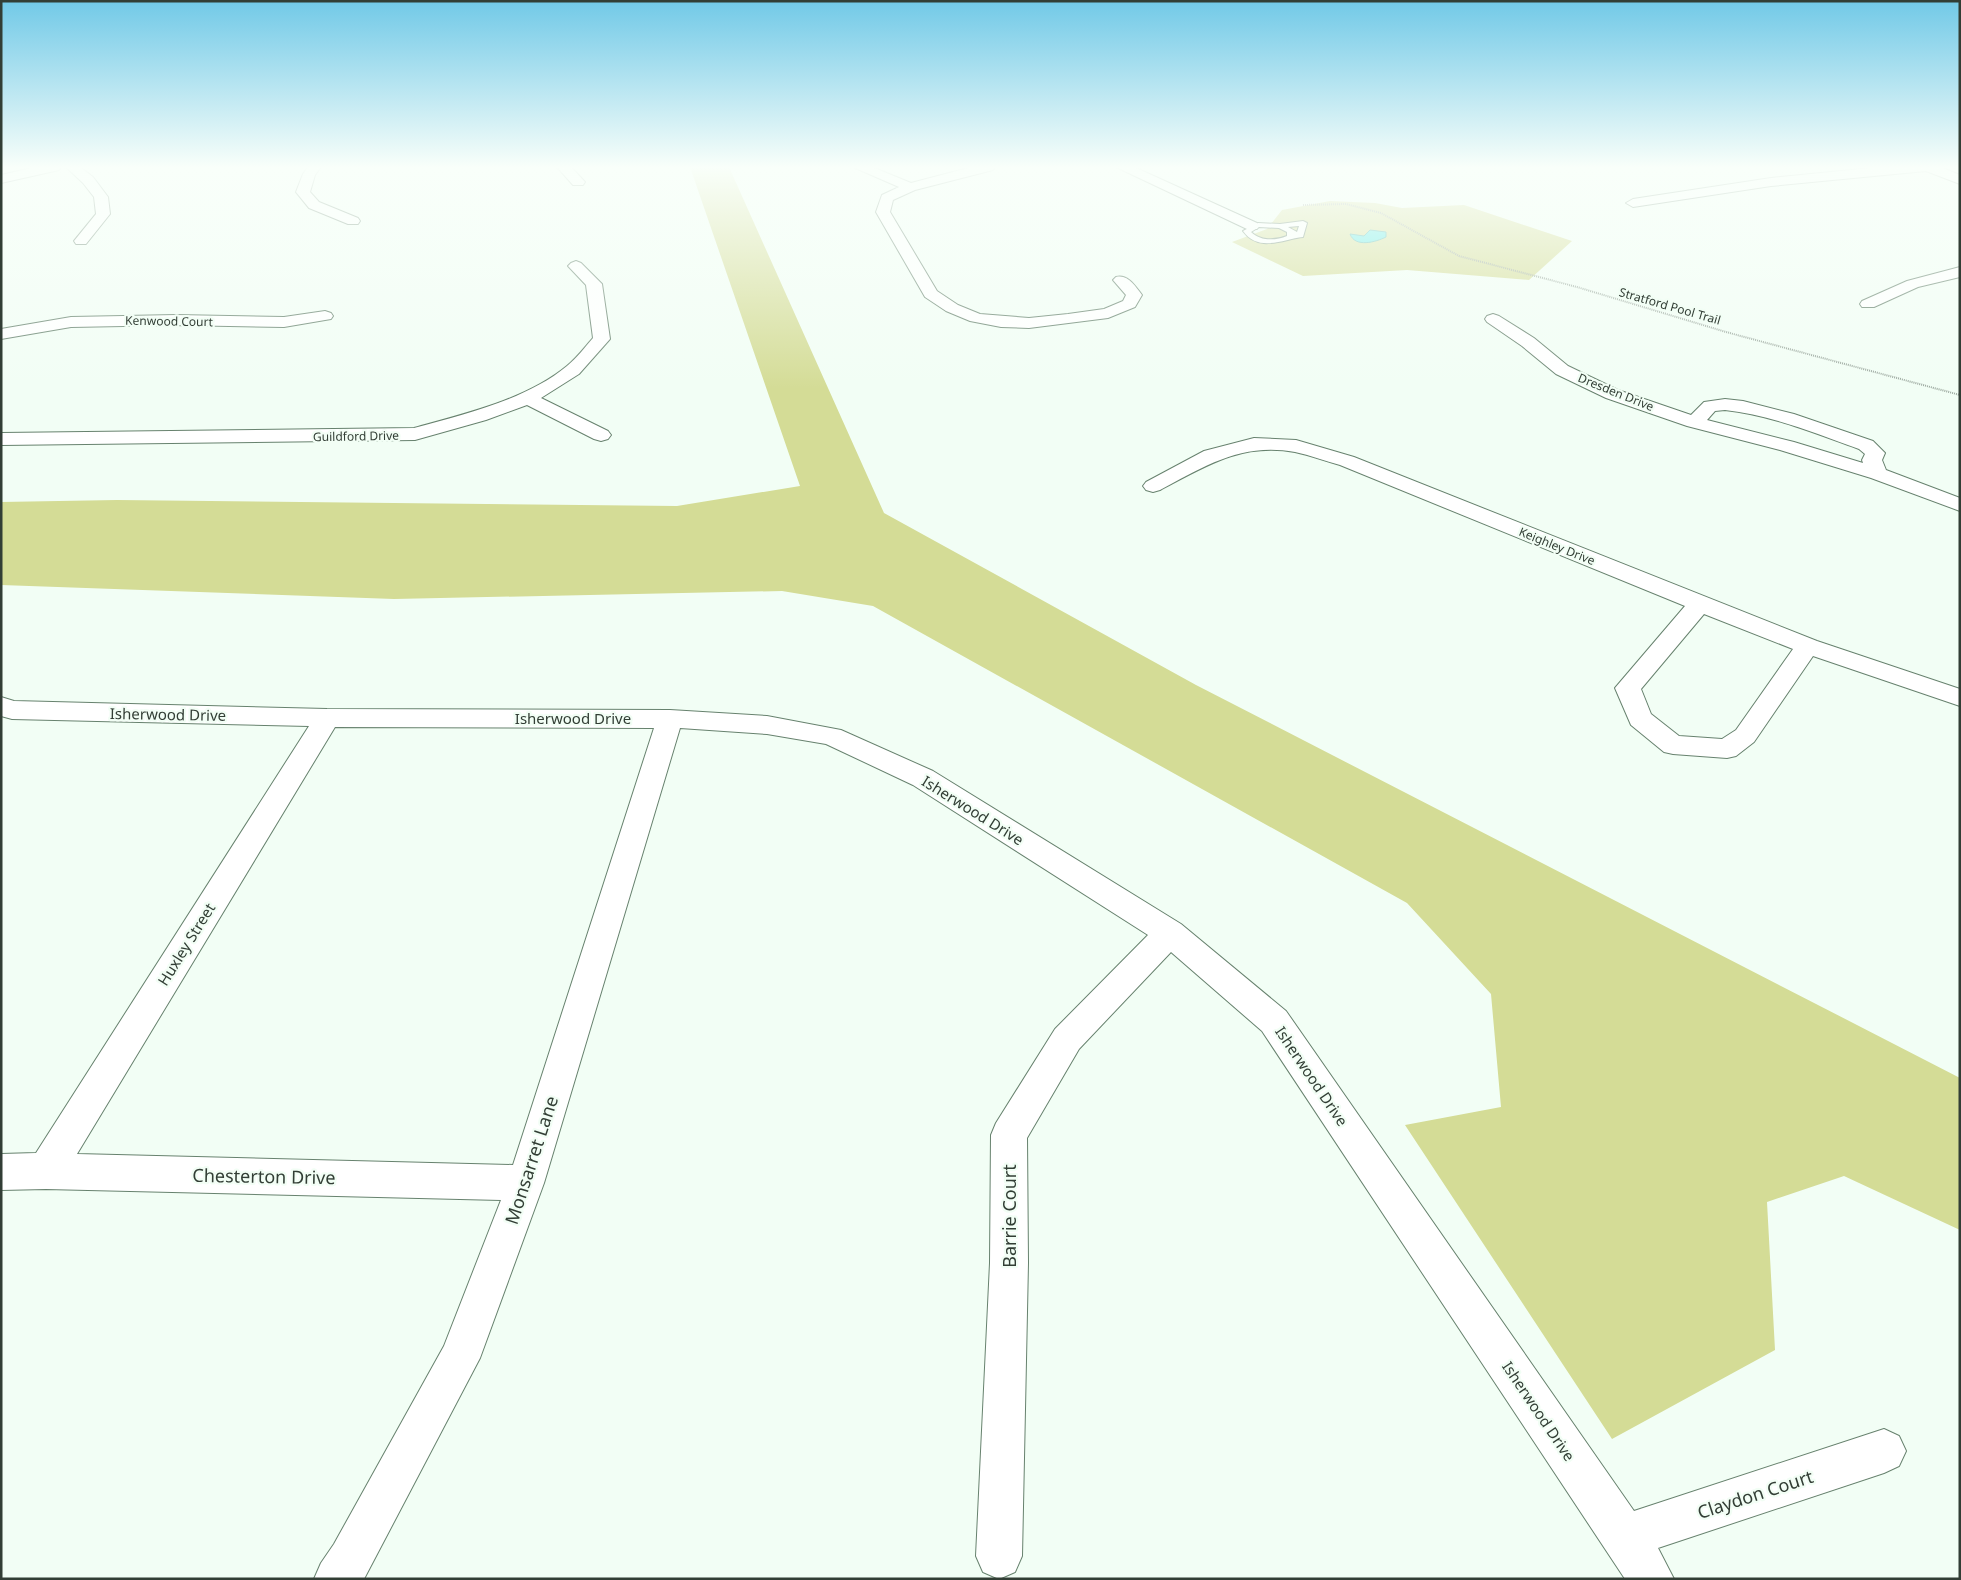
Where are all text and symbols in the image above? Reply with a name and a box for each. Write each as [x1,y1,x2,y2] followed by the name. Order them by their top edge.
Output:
[1617,283,1723,329] street label: Stratford Pool Trail
[125,312,214,330] street label: Kenwood Court
[1576,369,1657,415] street label: Dresden Drive
[313,427,399,445] street label: Guildford Drive
[1516,523,1598,569] street label: Keighley Drive
[110,703,226,725] street label: Isherwood Drive
[515,708,631,728] street label: Isherwood Drive
[918,771,1028,849] street label: Isherwood Drive
[153,898,220,989] street label: Huxley Street
[1271,1022,1353,1130] street label: Isherwood Drive
[499,1093,563,1227] street label: Monsarret Lane
[192,1163,336,1189] street label: Chesterton Drive
[997,1164,1021,1268] street label: Barrie Court
[1498,1357,1580,1465] street label: Isherwood Drive
[1694,1464,1816,1524] street label: Claydon Court

